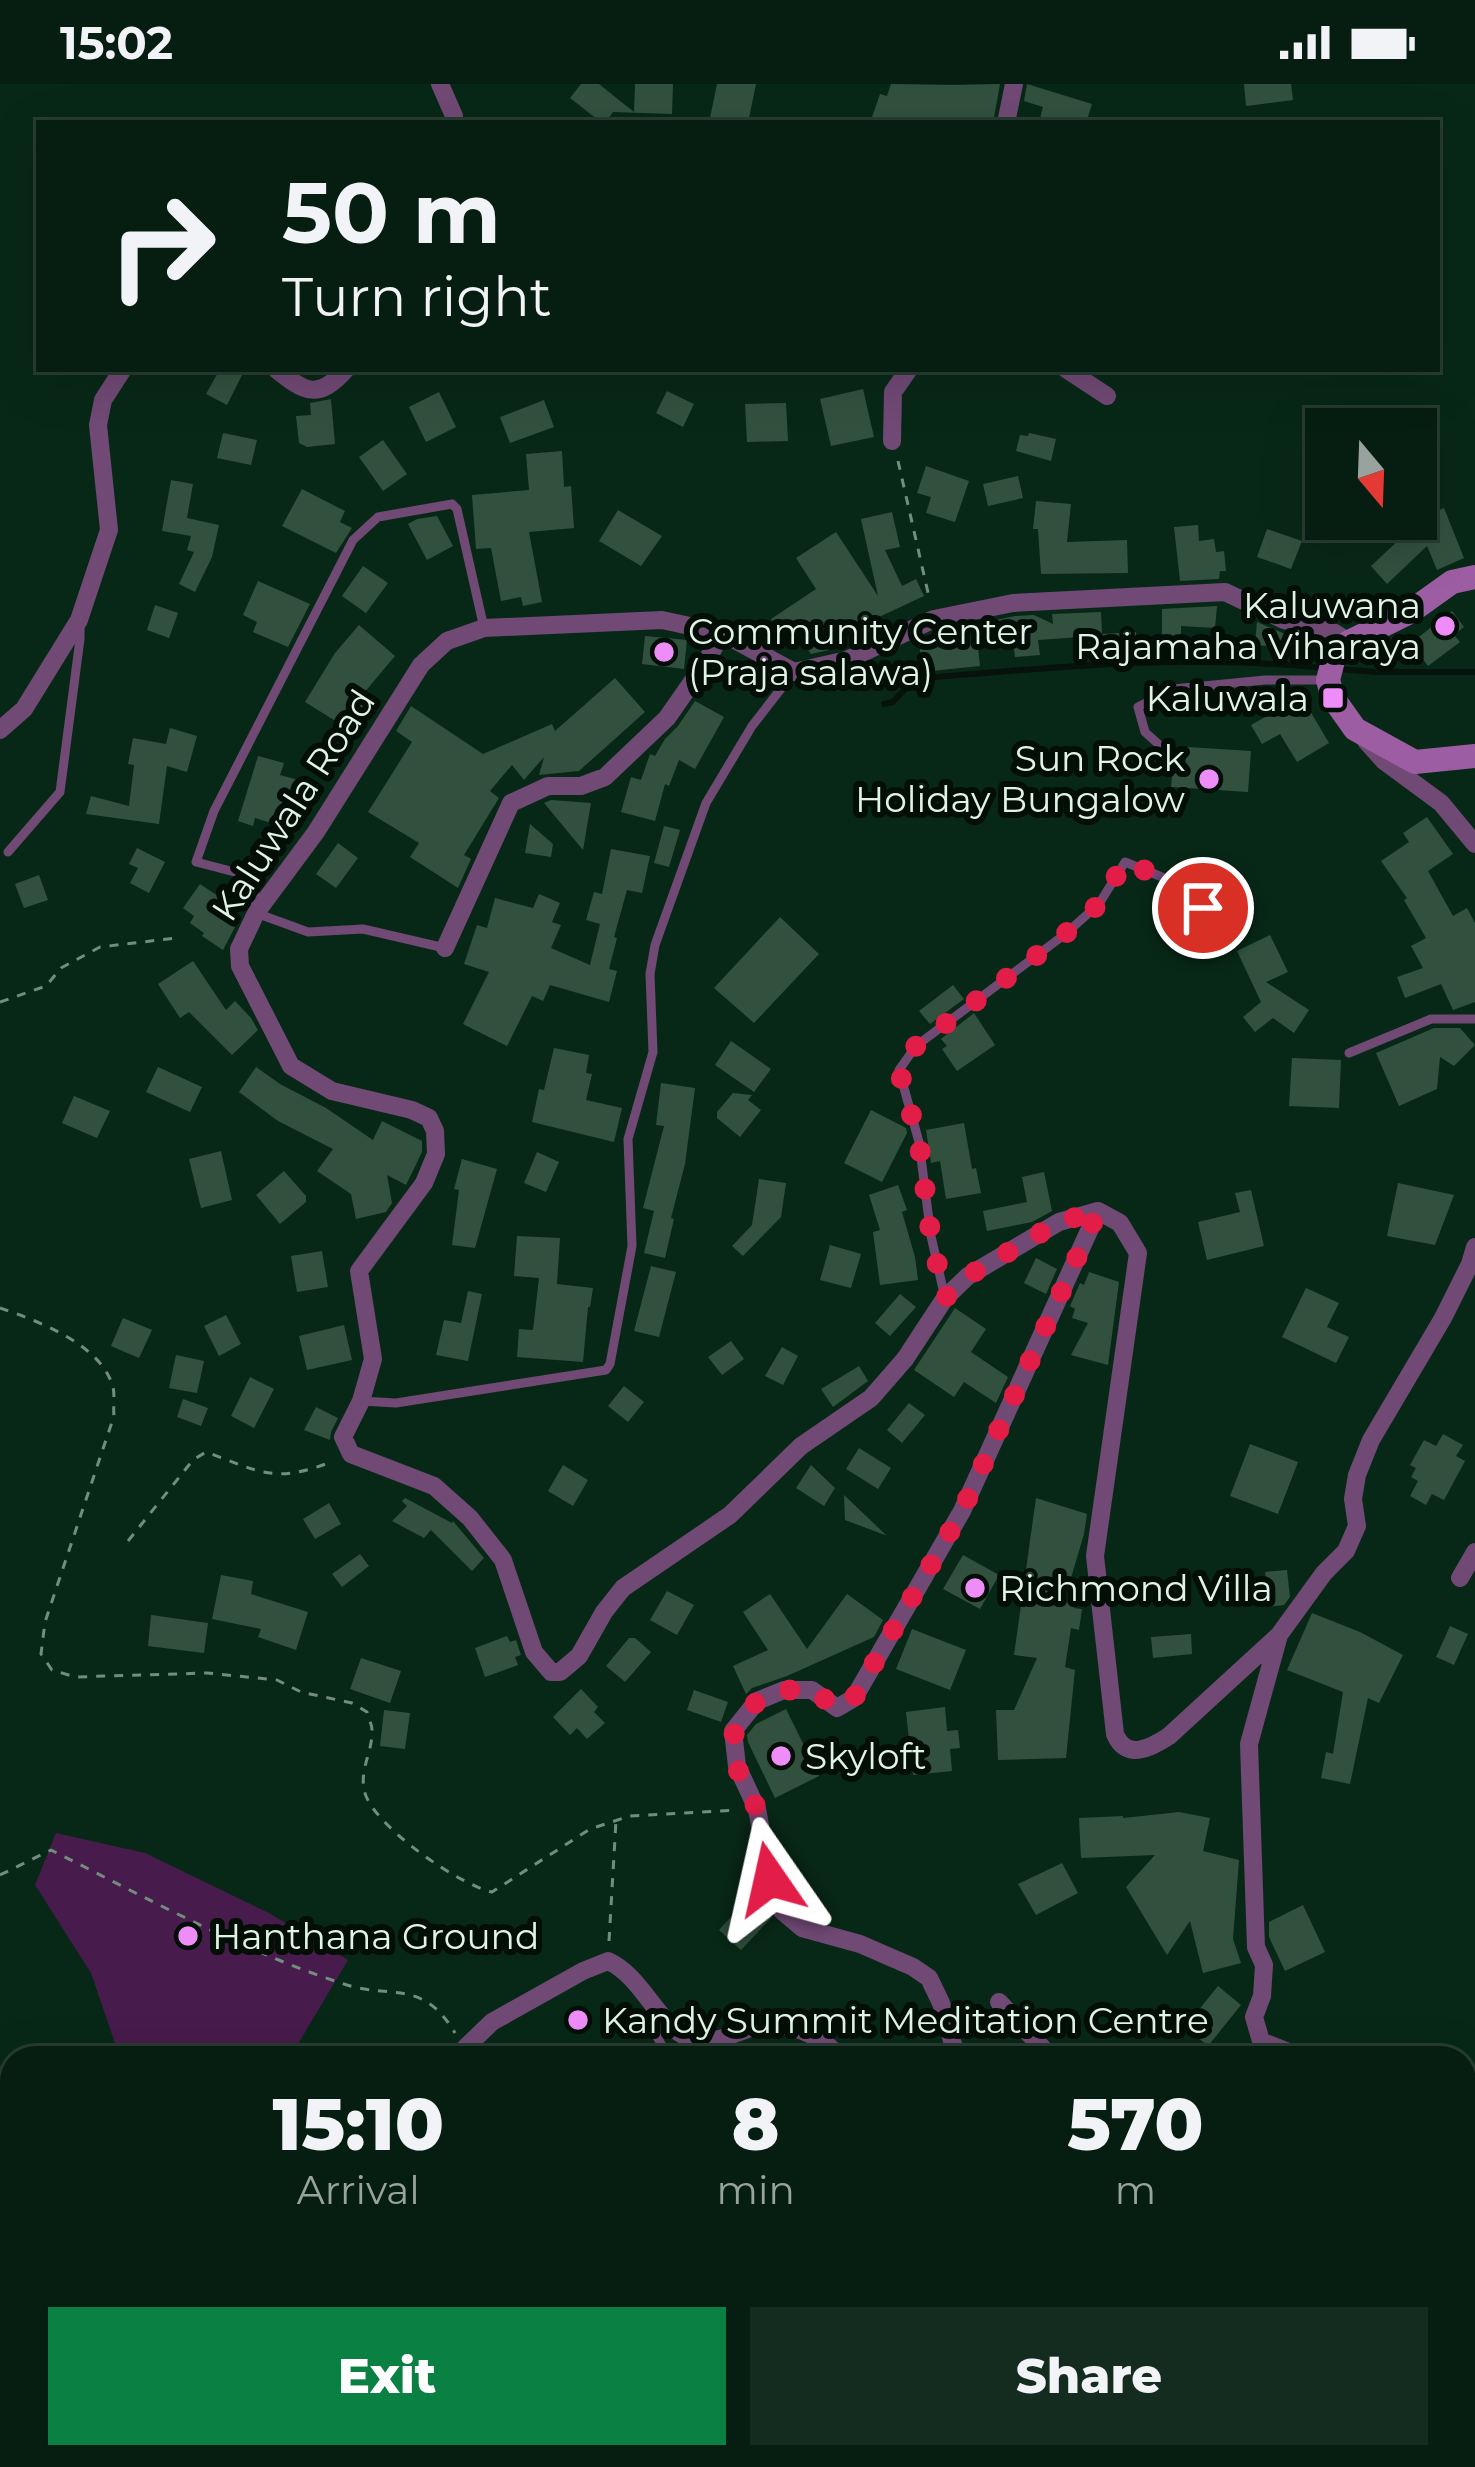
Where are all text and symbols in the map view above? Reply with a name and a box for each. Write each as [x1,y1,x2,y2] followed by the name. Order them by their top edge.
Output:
[60,15,173,70] text: 15:02
[282,162,501,264] text: 50 m
[84,168,240,324] icon: right
[282,264,552,330] text: Turn right
[1305,408,1437,540] north arrow
[1305,408,1437,540] map controls
[1075,583,1421,668] place label: Kaluwana Rajamaha Viharaya
[688,609,1033,694] place label: Community Center (Praja salawa)
[1432,613,1458,639] marker: Kaluwana Rajamaha Viharaya
[651,639,677,665] marker: Community Center (Praja salawa)
[1146,676,1309,720] place label: Kaluwala
[202,681,384,929] street label: Kaluwala Road
[1320,685,1346,711] marker: Kaluwala
[855,736,1185,821] place label: Sun Rock Holiday Bungalow
[1196,766,1222,792] marker: Sun Rock Holiday Bungalow
[1152,857,1254,959] pin
[1170,875,1236,941] icon: arrive
[999,1566,1273,1610] place label: Richmond Villa
[962,1575,988,1601] marker: Richmond Villa
[805,1734,926,1778] place label: Skyloft
[768,1743,794,1769] marker: Skyloft
[707,1816,833,1942] position arrow
[212,1914,539,1958] place label: Hanthana Ground
[175,1923,201,1949] marker: Hanthana Ground
[602,1998,1209,2042] place label: Kandy Summit Meditation Centre
[565,2007,591,2033] marker: Kandy Summit Meditation Centre
[272,2080,444,2168] text: 15:10
[732,2080,780,2168] text: 8
[1067,2080,1204,2168] text: 570
[297,2166,420,2214] text: Arrival
[717,2166,795,2214] text: min
[1115,2166,1156,2214] text: m
[48,2307,726,2445] button: Exit
[750,2307,1428,2445] button: Share

